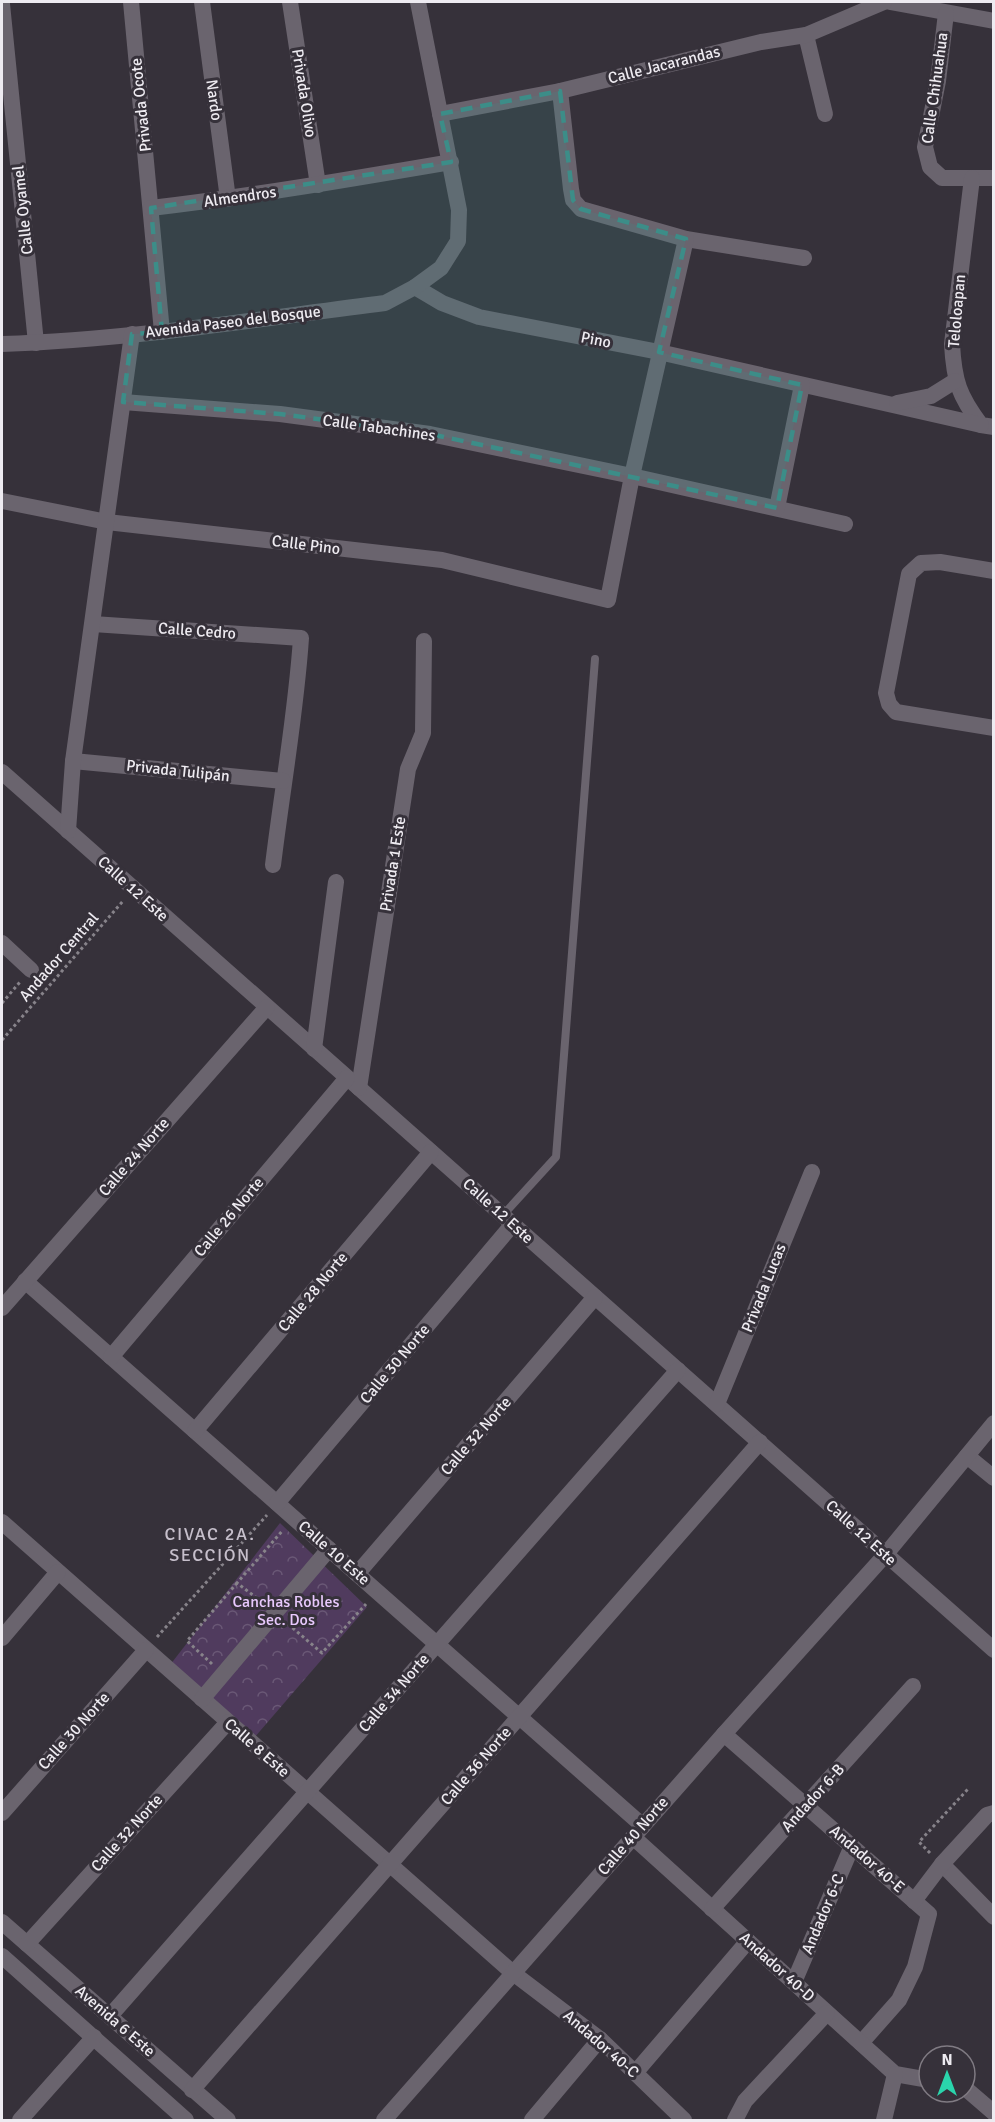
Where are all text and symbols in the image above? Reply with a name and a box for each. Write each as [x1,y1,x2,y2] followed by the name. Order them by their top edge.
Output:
[917,31,953,145] street label: Calle Chihuahua
[606,41,722,89] street label: Calle Jacarandas
[287,47,321,139] street label: Privada Olivo
[126,57,156,153] street label: Privada Ocote
[201,78,227,122] street label: Nardo
[8,164,38,256] street label: Calle Oyamel
[202,182,278,212] street label: Almendros
[944,273,970,349] street label: Teloloapan
[144,301,322,343] street label: Avenida Paseo del Bosque
[579,327,613,353] street label: Pino
[321,410,437,446] street label: Calle Tabachines
[271,531,341,559] street label: Calle Pino
[157,618,237,644] street label: Calle Cedro
[125,756,231,786] street label: Privada Tulipán
[376,815,410,913] street label: Privada 1 Este
[93,852,173,926] street label: Calle 12 Este
[15,908,103,1006] street label: Andador Central
[94,1113,174,1201] street label: Calle 24 Norte
[190,1173,268,1261] street label: Calle 26 Norte
[458,1174,538,1248] street label: Calle 12 Este
[737,1241,791,1335] street label: Privada Lucas
[274,1248,352,1336] street label: Calle 28 Norte
[356,1320,434,1408] street label: Calle 30 Norte
[436,1392,516,1480] street label: Calle 32 Norte
[821,1496,901,1570] street label: Calle 12 Este
[294,1516,374,1590] street label: Calle 10 Este
[165,1523,255,1566] district label: CIVAC 2A. SECCIÓN
[233,1592,339,1630] park label: Canchas Robles Sec. Dos
[354,1649,434,1737] street label: Calle 34 Norte
[34,1688,114,1774] street label: Calle 30 Norte
[220,1714,294,1782] street label: Calle 8 Este
[436,1722,516,1810] street label: Calle 36 Norte
[777,1760,849,1836] street label: Andador 6-B
[87,1790,167,1876] street label: Calle 32 Norte
[593,1792,673,1880] street label: Calle 40 Norte
[825,1821,909,1897] street label: Andador 40-E
[797,1871,849,1957] street label: Andador 6-C
[735,1928,819,2006] street label: Andador 40-D
[71,1981,159,2061] street label: Avenida 6 Este
[559,2006,643,2083] street label: Andador 40-C
[917,2044,977,2104] north arrow
[941,2050,953,2070] text: N

